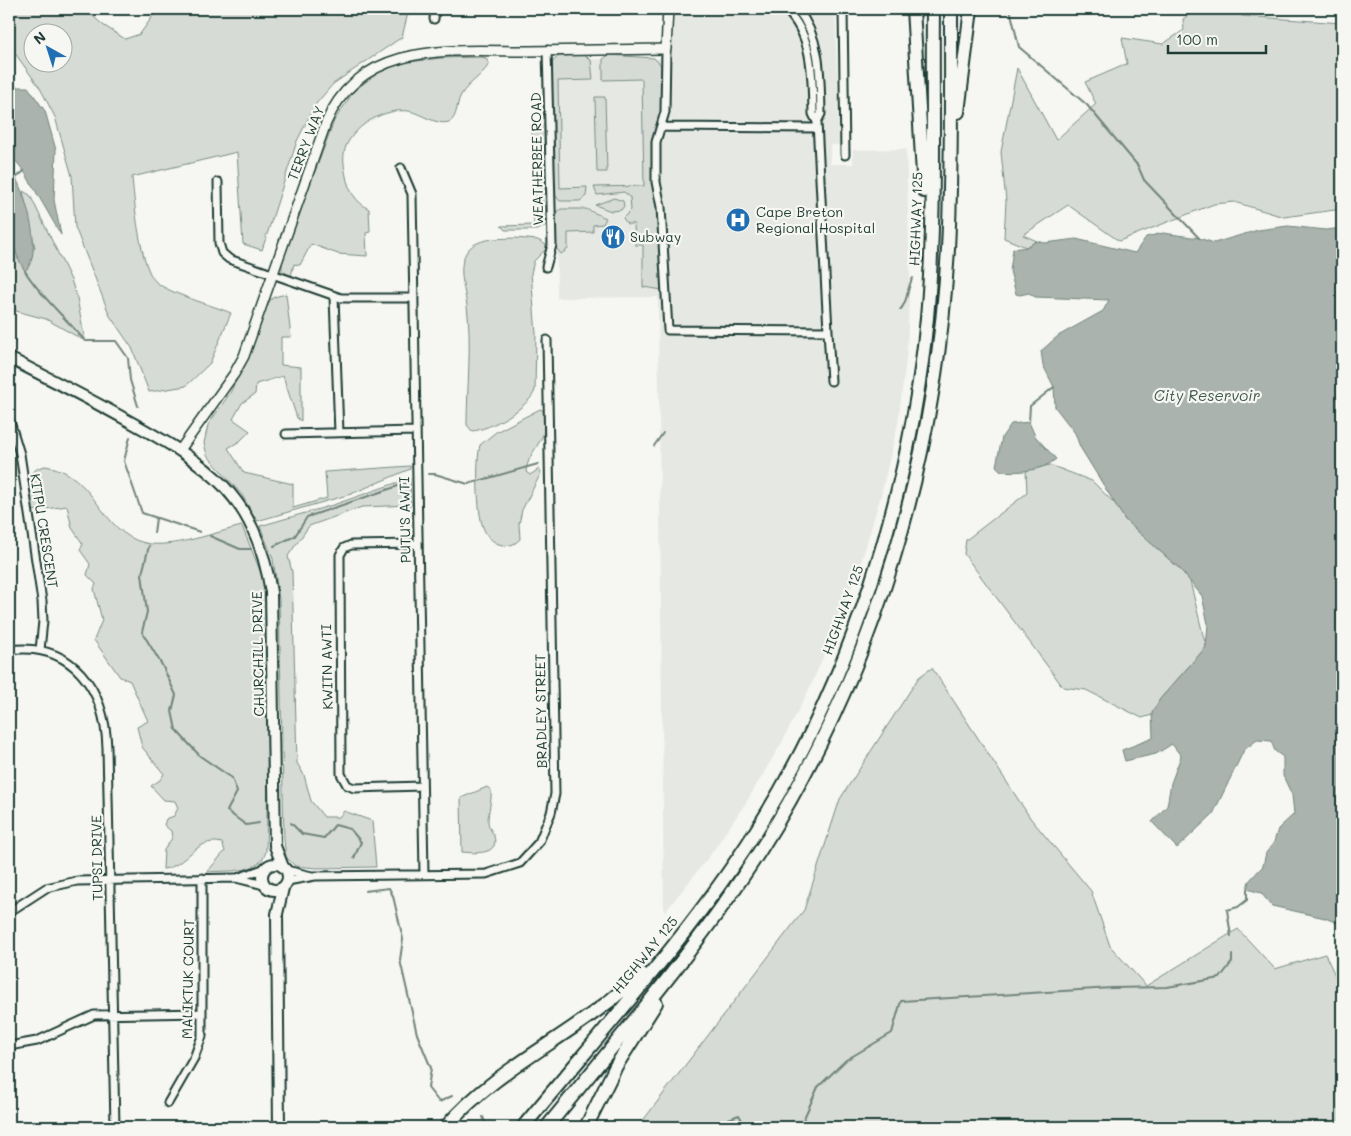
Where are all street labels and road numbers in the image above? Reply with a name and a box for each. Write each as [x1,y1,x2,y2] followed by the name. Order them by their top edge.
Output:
[526,92,547,226] street label: WEATHERBEE ROAD
[283,103,328,183] street label: TERRY WAY
[904,172,927,266] street label: HIGHWAY 125
[26,472,63,590] street label: KITPU CRESCENT
[394,477,415,563] street label: PUTU'S AWTI
[817,562,868,657] street label: HIGHWAY 125
[247,591,268,717] street label: CHURCHILL DRIVE
[316,624,337,710] street label: KWITN AWTI
[530,653,551,768] street label: BRADLEY STREET
[86,815,107,901] street label: TUPSI DRIVE
[608,912,682,997] street label: HIGHWAY 125
[177,919,198,1039] street label: MALIKTUK COURT

